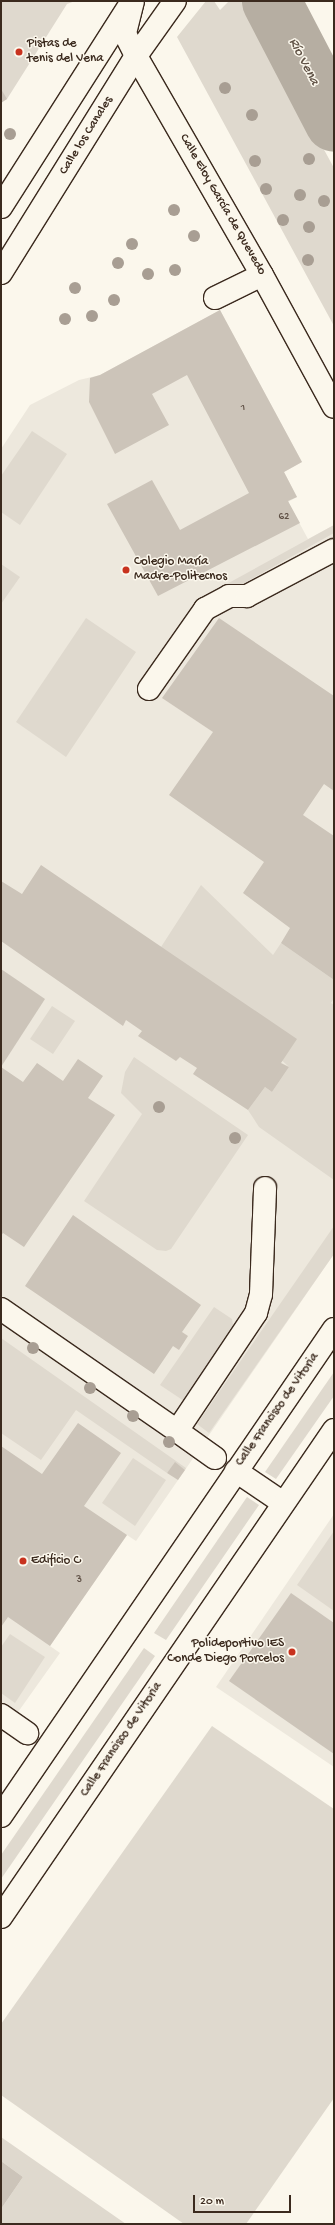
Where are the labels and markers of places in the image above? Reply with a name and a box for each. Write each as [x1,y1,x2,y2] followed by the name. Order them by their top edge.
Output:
[27,37,103,68] place label: Pistas de tenis del Vena
[14,47,24,57] marker: Pistas de tenis del Vena
[134,555,227,586] place label: Colegio María Madre-Politecnos
[121,565,131,575] marker: Colegio María Madre-Politecnos
[31,1553,80,1569] place label: Edificio C
[18,1556,28,1566] marker: Edificio C
[167,1637,284,1668] place label: Polideportivo IES Conde Diego Porcelos
[287,1647,297,1657] marker: Polideportivo IES Conde Diego Porcelos

